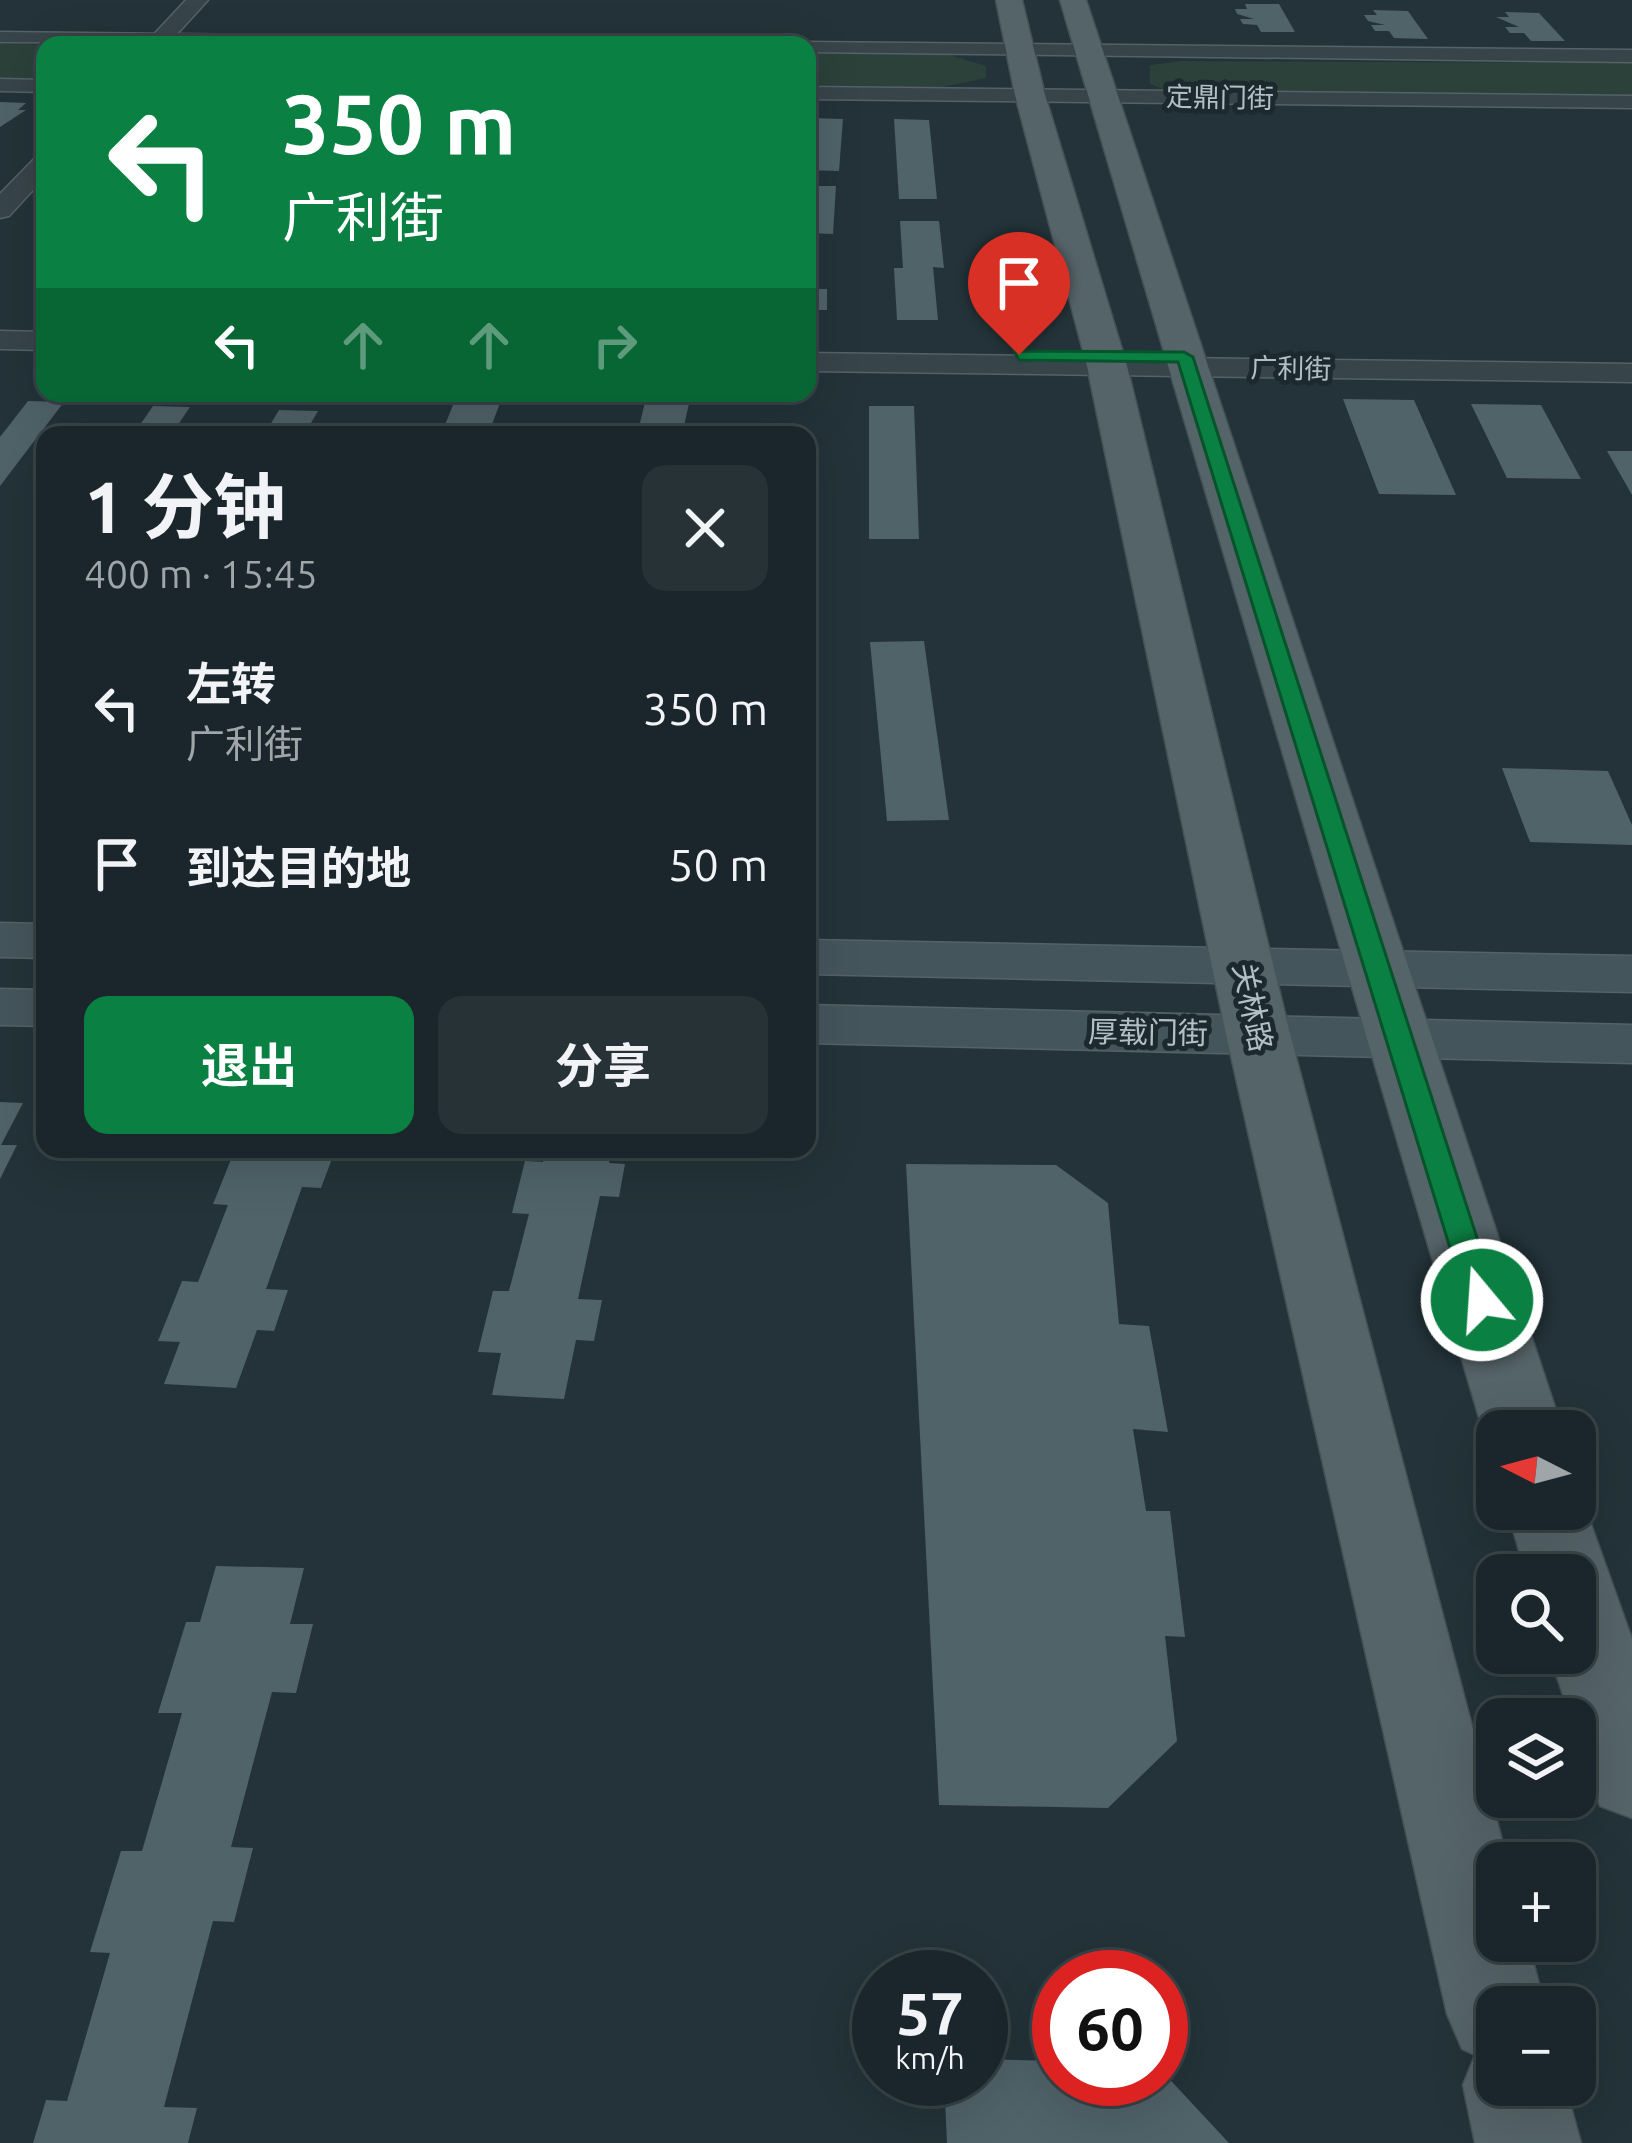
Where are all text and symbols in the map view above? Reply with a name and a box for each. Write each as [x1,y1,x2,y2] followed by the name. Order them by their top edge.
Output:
[282,76,516,170] text: 350 m
[1166,81,1274,113] street label: 定鼎门街
[84,84,240,240] icon: left
[282,187,444,247] text: 广利街
[968,232,1070,355] pin
[986,250,1052,316] icon: arrive
[204,312,270,378] icon: left
[330,312,396,378] icon: ahead
[456,312,522,378] icon: ahead
[582,312,648,378] icon: right
[1250,352,1332,384] street label: 广利街
[642,465,768,591] button: close
[84,466,286,547] text: 1 分钟
[84,552,318,595] text: 400 m · 15:45
[186,658,276,709] text: 左转
[84,675,150,741] icon: left
[643,683,768,734] text: 350 m
[186,722,303,765] text: 广利街
[84,831,150,897] icon: arrive
[668,839,768,890] text: 50 m
[186,842,411,893] text: 到达目的地
[1227,959,1279,1055] street label: 关林路
[84,996,414,1134] button: 退出
[438,996,768,1134] button: 分享
[1088,1014,1208,1050] street label: 厚载门街
[1419,1237,1545,1363] position arrow
[1476,1410,1596,1530] north arrow
[1476,1410,1596,2106] map controls
[1476,1554,1596,1674] button: search
[1476,1698,1596,1818] button: layers
[1476,1842,1596,1962] button: +
[1032,1950,1188,2106] speed limit sign: 60
[896,1979,964,2046] text: 57
[1476,1986,1596,2106] button: −
[895,2041,965,2075] text: km/h

